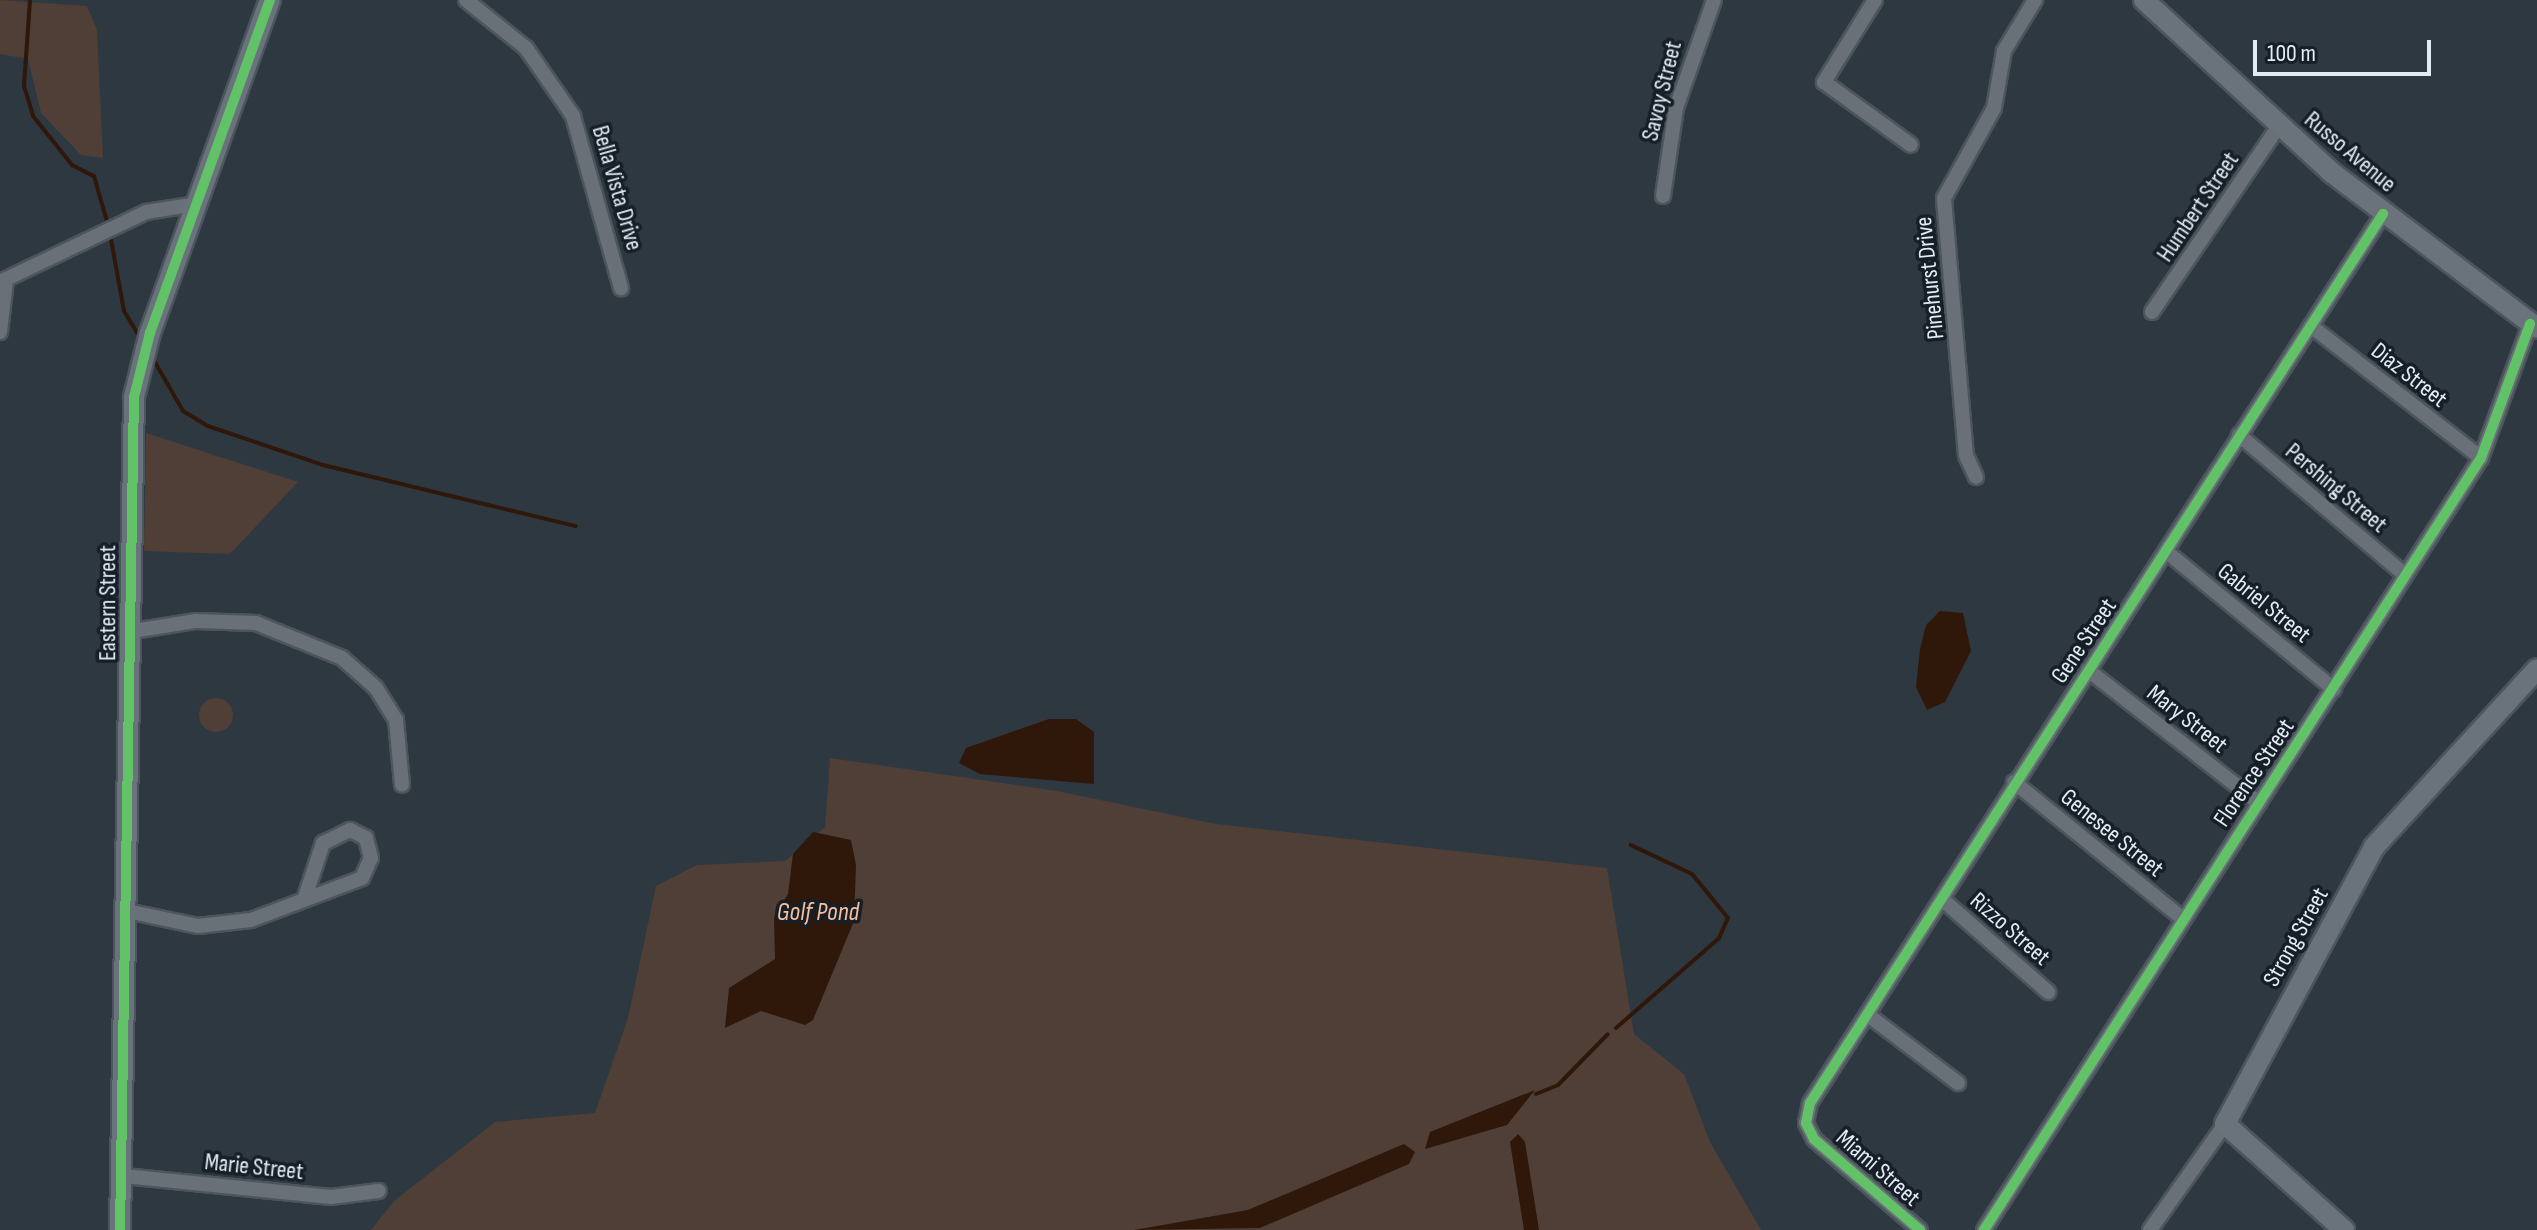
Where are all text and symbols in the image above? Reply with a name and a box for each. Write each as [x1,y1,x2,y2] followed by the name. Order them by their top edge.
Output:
[2257,24,2435,74] scale bar
[1636,38,1688,144] street label: Savoy Street
[2267,39,2316,68] text: 100 m
[2298,105,2402,199] street label: Russo Avenue
[585,122,649,254] street label: Bella Vista Drive
[2151,147,2245,267] street label: Humbert Street
[1909,215,1951,341] street label: Pinehurst Drive
[2365,336,2453,414] street label: Diaz Street
[2279,437,2393,539] street label: Pershing Street
[94,545,122,661] street label: Eastern Street
[2212,557,2316,649] street label: Gabriel Street
[2045,593,2123,689] street label: Gene Street
[2141,679,2233,759] street label: Mary Street
[2208,714,2300,832] street label: Florence Street
[2055,783,2169,883] street label: Genesee Street
[2257,883,2335,991] street label: Strong Street
[1964,886,2056,972] street label: Rizzo Street
[777,897,859,929] water label: Golf Pond
[1830,1124,1926,1212] street label: Miami Street
[203,1148,305,1186] street label: Marie Street

